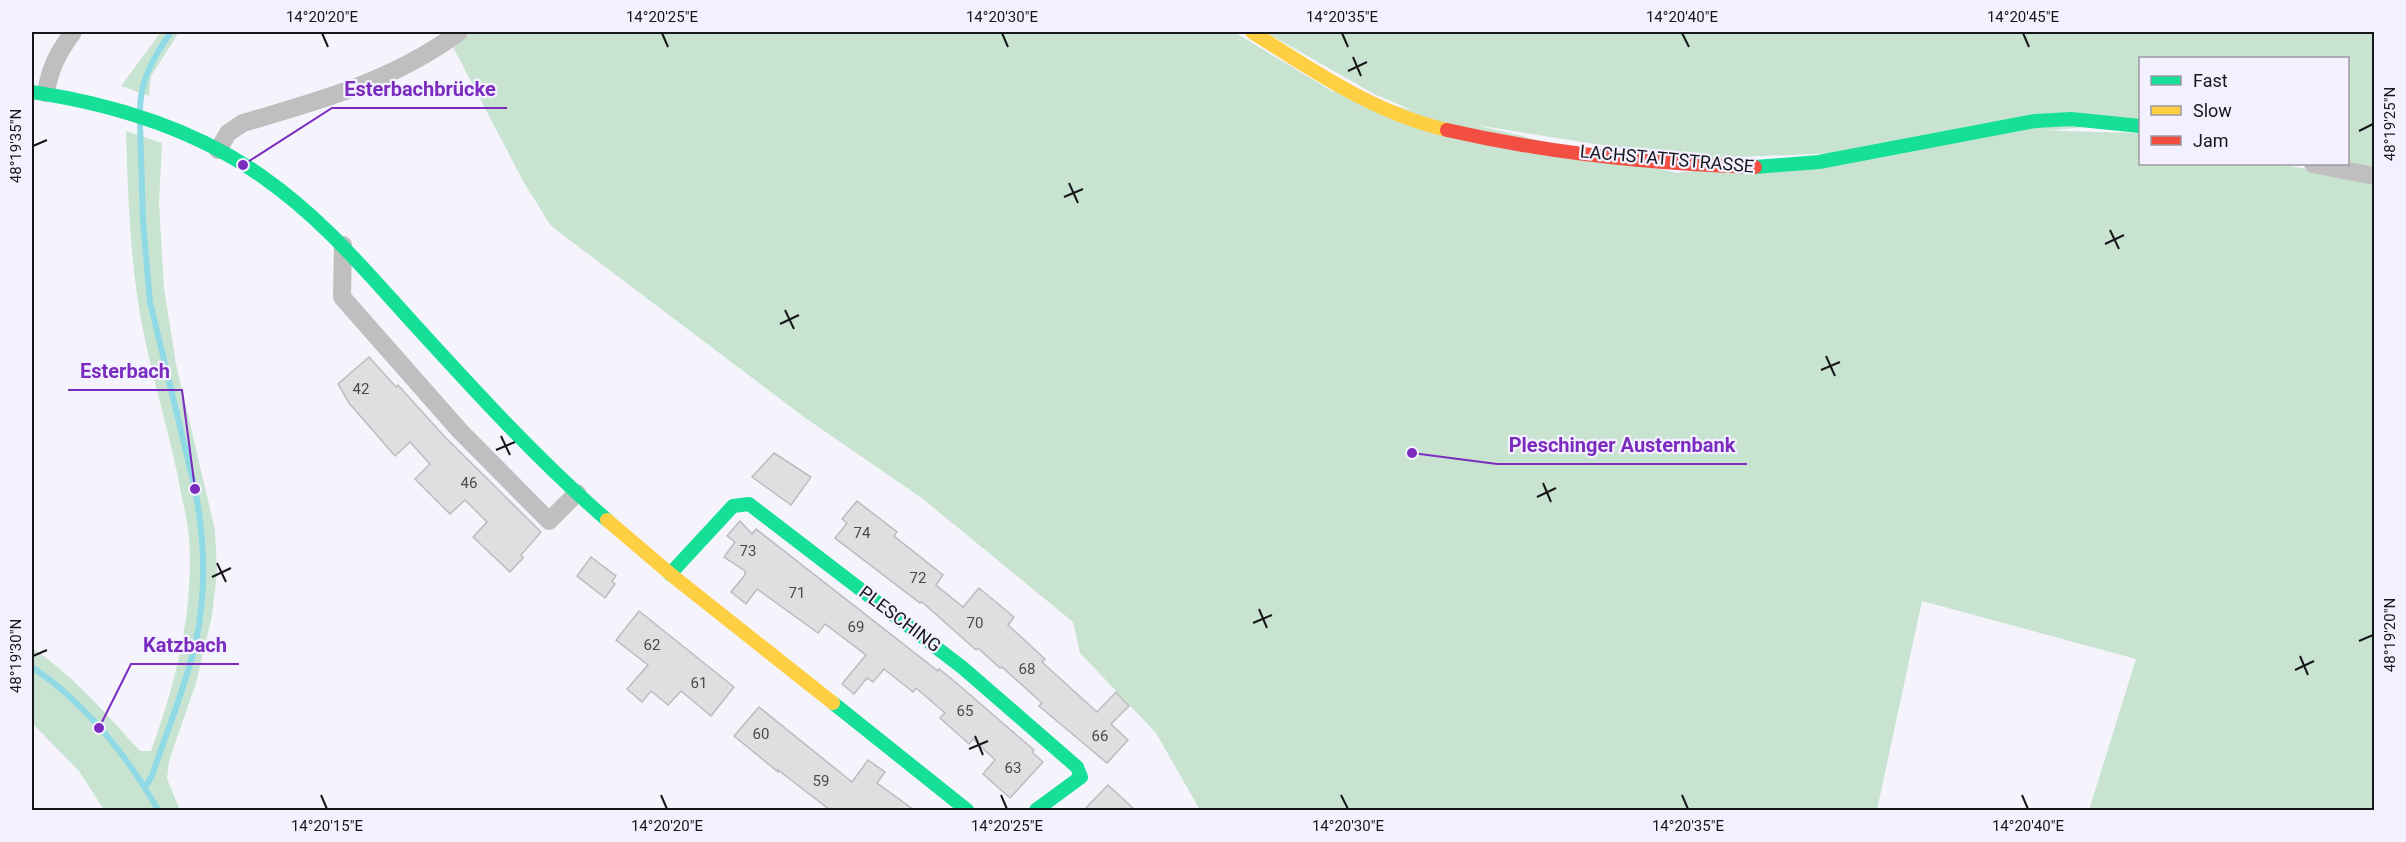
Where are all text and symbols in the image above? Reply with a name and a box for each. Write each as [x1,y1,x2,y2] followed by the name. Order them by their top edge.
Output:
[286,8,359,26] text: 14°20'20"E
[626,8,699,26] text: 14°20'25"E
[966,8,1039,26] text: 14°20'30"E
[1306,8,1379,26] text: 14°20'35"E
[1646,8,1719,26] text: 14°20'40"E
[1987,8,2060,26] text: 14°20'45"E
[2139,57,2349,165] legend
[332,70,507,108] callout: Esterbachbrücke
[2193,70,2228,91] text: Fast
[344,77,496,101] text: Esterbachbrücke
[2381,87,2399,161] text: 48°19'25"N
[2193,100,2232,121] text: Slow
[7,109,25,183] text: 48°19'35"N
[2193,130,2229,151] text: Jam
[1579,140,1755,177] street label: LACHSTATTSTRASSE
[68,352,182,390] callout: Esterbach
[80,359,170,383] text: Esterbach
[353,380,369,398] house number: 42
[1497,426,1747,464] callout: Pleschinger Austernbank
[1509,433,1736,457] text: Pleschinger Austernbank
[461,474,477,492] house number: 46
[854,524,871,542] house number: 74
[740,542,756,560] house number: 73
[910,569,926,587] house number: 72
[855,581,945,656] street label: PLESCHING
[789,584,805,602] house number: 71
[2381,598,2399,672] text: 48°19'20"N
[967,614,983,632] house number: 70
[848,618,864,636] house number: 69
[7,619,25,693] text: 48°19'30"N
[131,626,239,664] callout: Katzbach
[143,633,227,657] text: Katzbach
[644,636,660,654] house number: 62
[1019,660,1035,678] house number: 68
[691,674,707,692] house number: 61
[957,702,973,720] house number: 65
[753,725,769,743] house number: 60
[1092,727,1108,745] house number: 66
[1005,759,1021,777] house number: 63
[813,772,829,790] house number: 59
[291,817,364,835] text: 14°20'15"E
[631,817,704,835] text: 14°20'20"E
[971,817,1044,835] text: 14°20'25"E
[1312,817,1385,835] text: 14°20'30"E
[1652,817,1725,835] text: 14°20'35"E
[1992,817,2065,835] text: 14°20'40"E

